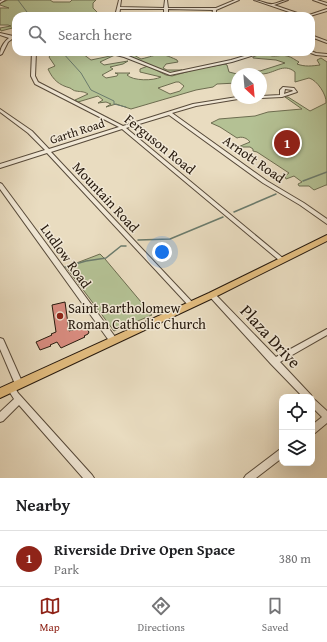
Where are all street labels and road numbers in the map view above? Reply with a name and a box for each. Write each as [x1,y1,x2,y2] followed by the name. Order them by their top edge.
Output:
[120,109,200,179] street label: Ferguson Road
[48,114,107,148] street label: Garth Road
[219,130,289,188] street label: Arnott Road
[68,157,144,237] street label: Mountain Road
[36,220,96,293] street label: Ludlow Road
[235,298,307,374] street label: Plaza Drive

